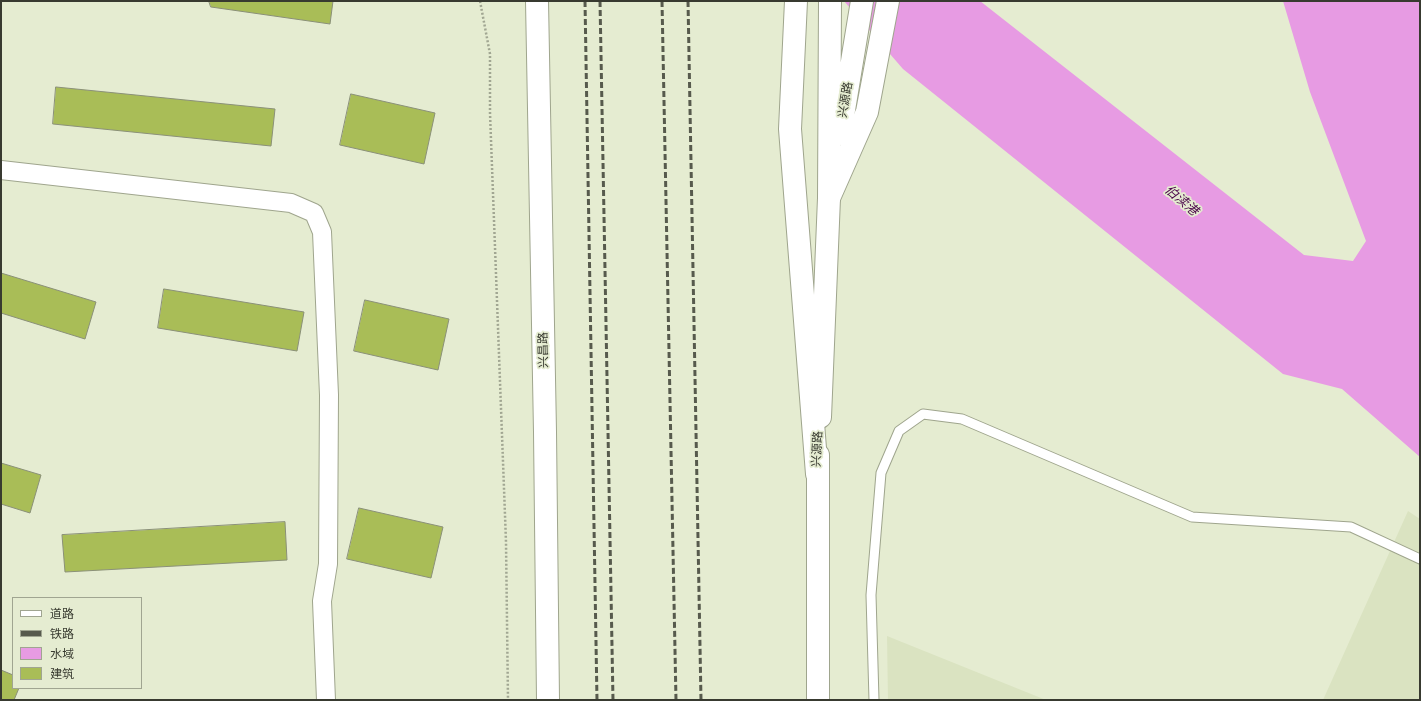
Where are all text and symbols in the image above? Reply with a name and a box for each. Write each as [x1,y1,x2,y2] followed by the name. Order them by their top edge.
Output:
[836,81,856,119] street label: 兴源路
[1161,182,1201,220] water label: 伯渎港
[536,332,552,368] street label: 兴昌路
[810,431,826,467] street label: 兴源路
[12,597,142,689] legend
[50,606,74,622] text: 道路
[50,626,74,642] text: 铁路
[50,646,74,662] text: 水域
[50,666,74,682] text: 建筑

